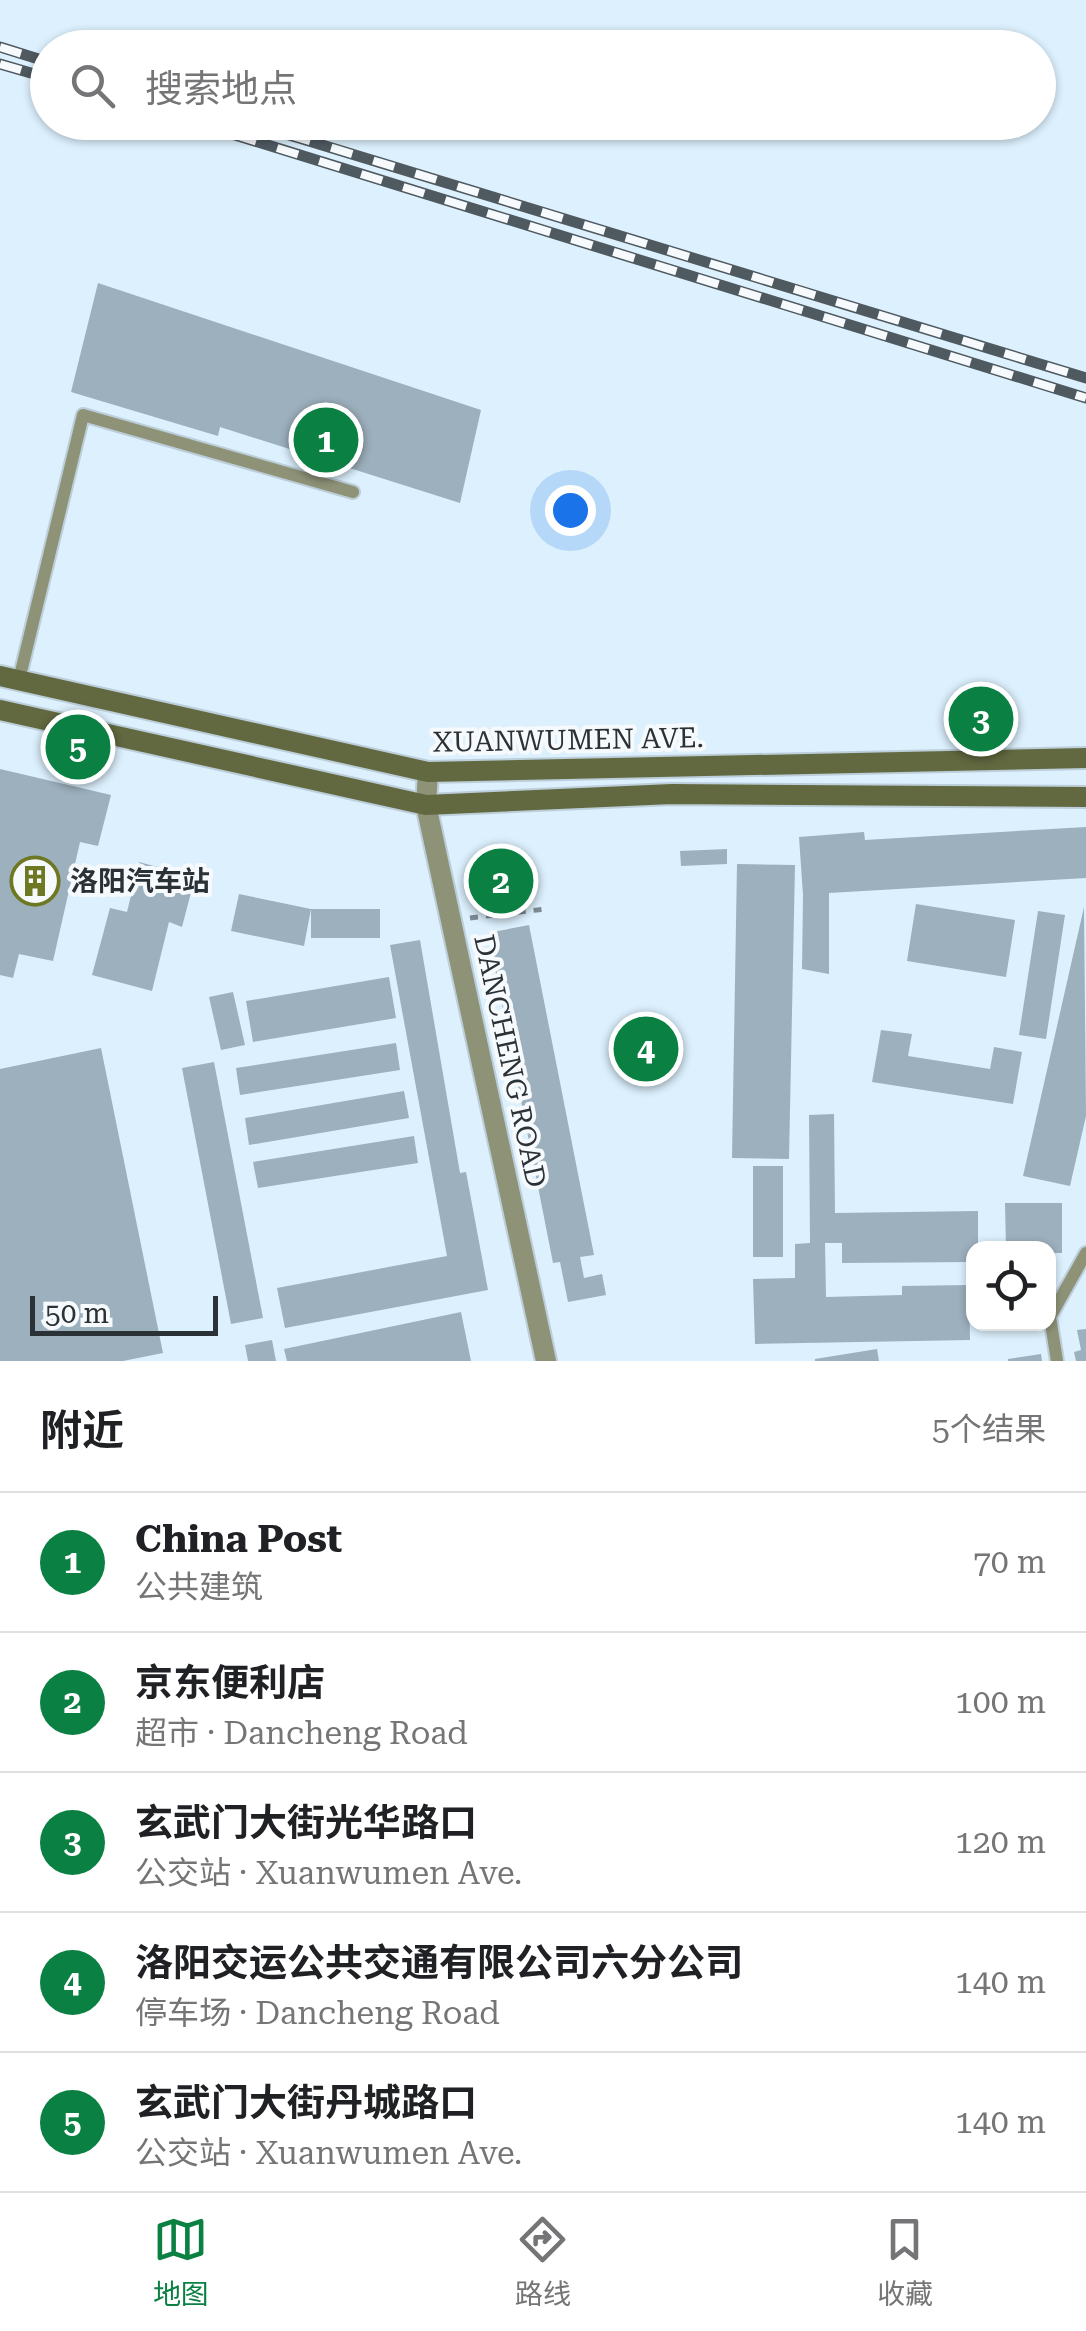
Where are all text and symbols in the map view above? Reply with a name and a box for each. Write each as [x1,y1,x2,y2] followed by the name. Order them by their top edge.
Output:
[30,30,1056,140] search box
[65,58,120,113] icon: search
[145,67,297,111] text: 搜索地点
[294,402,358,478] pin: 1
[545,485,596,536] your location
[948,682,1014,756] pin: 3
[46,710,110,784] pin: 5
[432,721,704,759] street label: XUANWUMEN AVE.
[468,844,534,918] pin: 2
[9,855,61,907] building icon: 洛阳汽车站
[70,865,210,898] place label: 洛阳汽车站
[467,932,553,1190] street label: DANCHENG ROAD
[614,1012,678,1086] pin: 4
[966,1241,1056,1331] map controls
[966,1241,1056,1331] button: locate
[30,1291,218,1336] scale bar
[45,1297,109,1330] text: 50 m
[40,1406,124,1455] text: 附近
[932,1410,1046,1448] text: 5个结果
[135,1517,342,1561] text: China Post
[64,1543,81,1581] text: 1
[973,1543,1046,1581] text: 70 m
[135,1568,263,1606] text: 公共建筑
[135,1661,325,1705] text: 京东便利店
[64,1683,81,1721] text: 2
[955,1683,1046,1721] text: 100 m
[135,1714,468,1752] text: 超市 · Dancheng Road
[135,1801,477,1845] text: 玄武门大街光华路口
[64,1823,81,1861] text: 3
[955,1823,1046,1861] text: 120 m
[135,1854,522,1892] text: 公交站 · Xuanwumen Ave.
[135,1941,743,1985] text: 洛阳交运公共交通有限公司六分公司
[64,1963,81,2001] text: 4
[955,1963,1046,2001] text: 140 m
[135,1994,500,2032] text: 停车场 · Dancheng Road
[135,2081,477,2125] text: 玄武门大街丹城路口
[64,2103,81,2141] text: 5
[955,2103,1046,2141] text: 140 m
[135,2134,522,2172] text: 公交站 · Xuanwumen Ave.
[153,2212,209,2312] tab: 地图
[515,2212,571,2312] tab: 路线
[877,2212,933,2312] tab: 收藏

